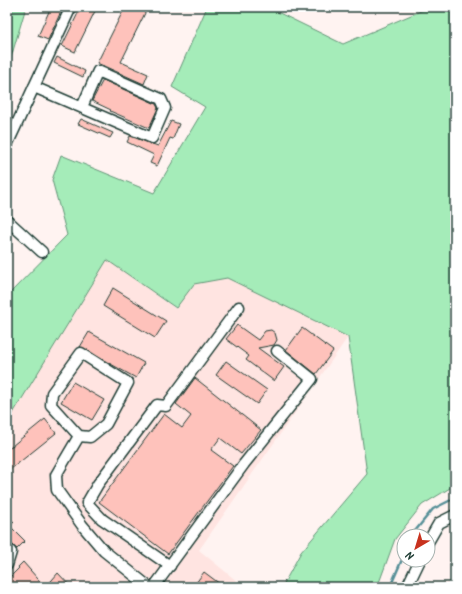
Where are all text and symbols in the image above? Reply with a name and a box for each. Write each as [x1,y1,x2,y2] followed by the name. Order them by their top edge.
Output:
[396,528,436,568] north arrow
[402,546,419,564] text: N

